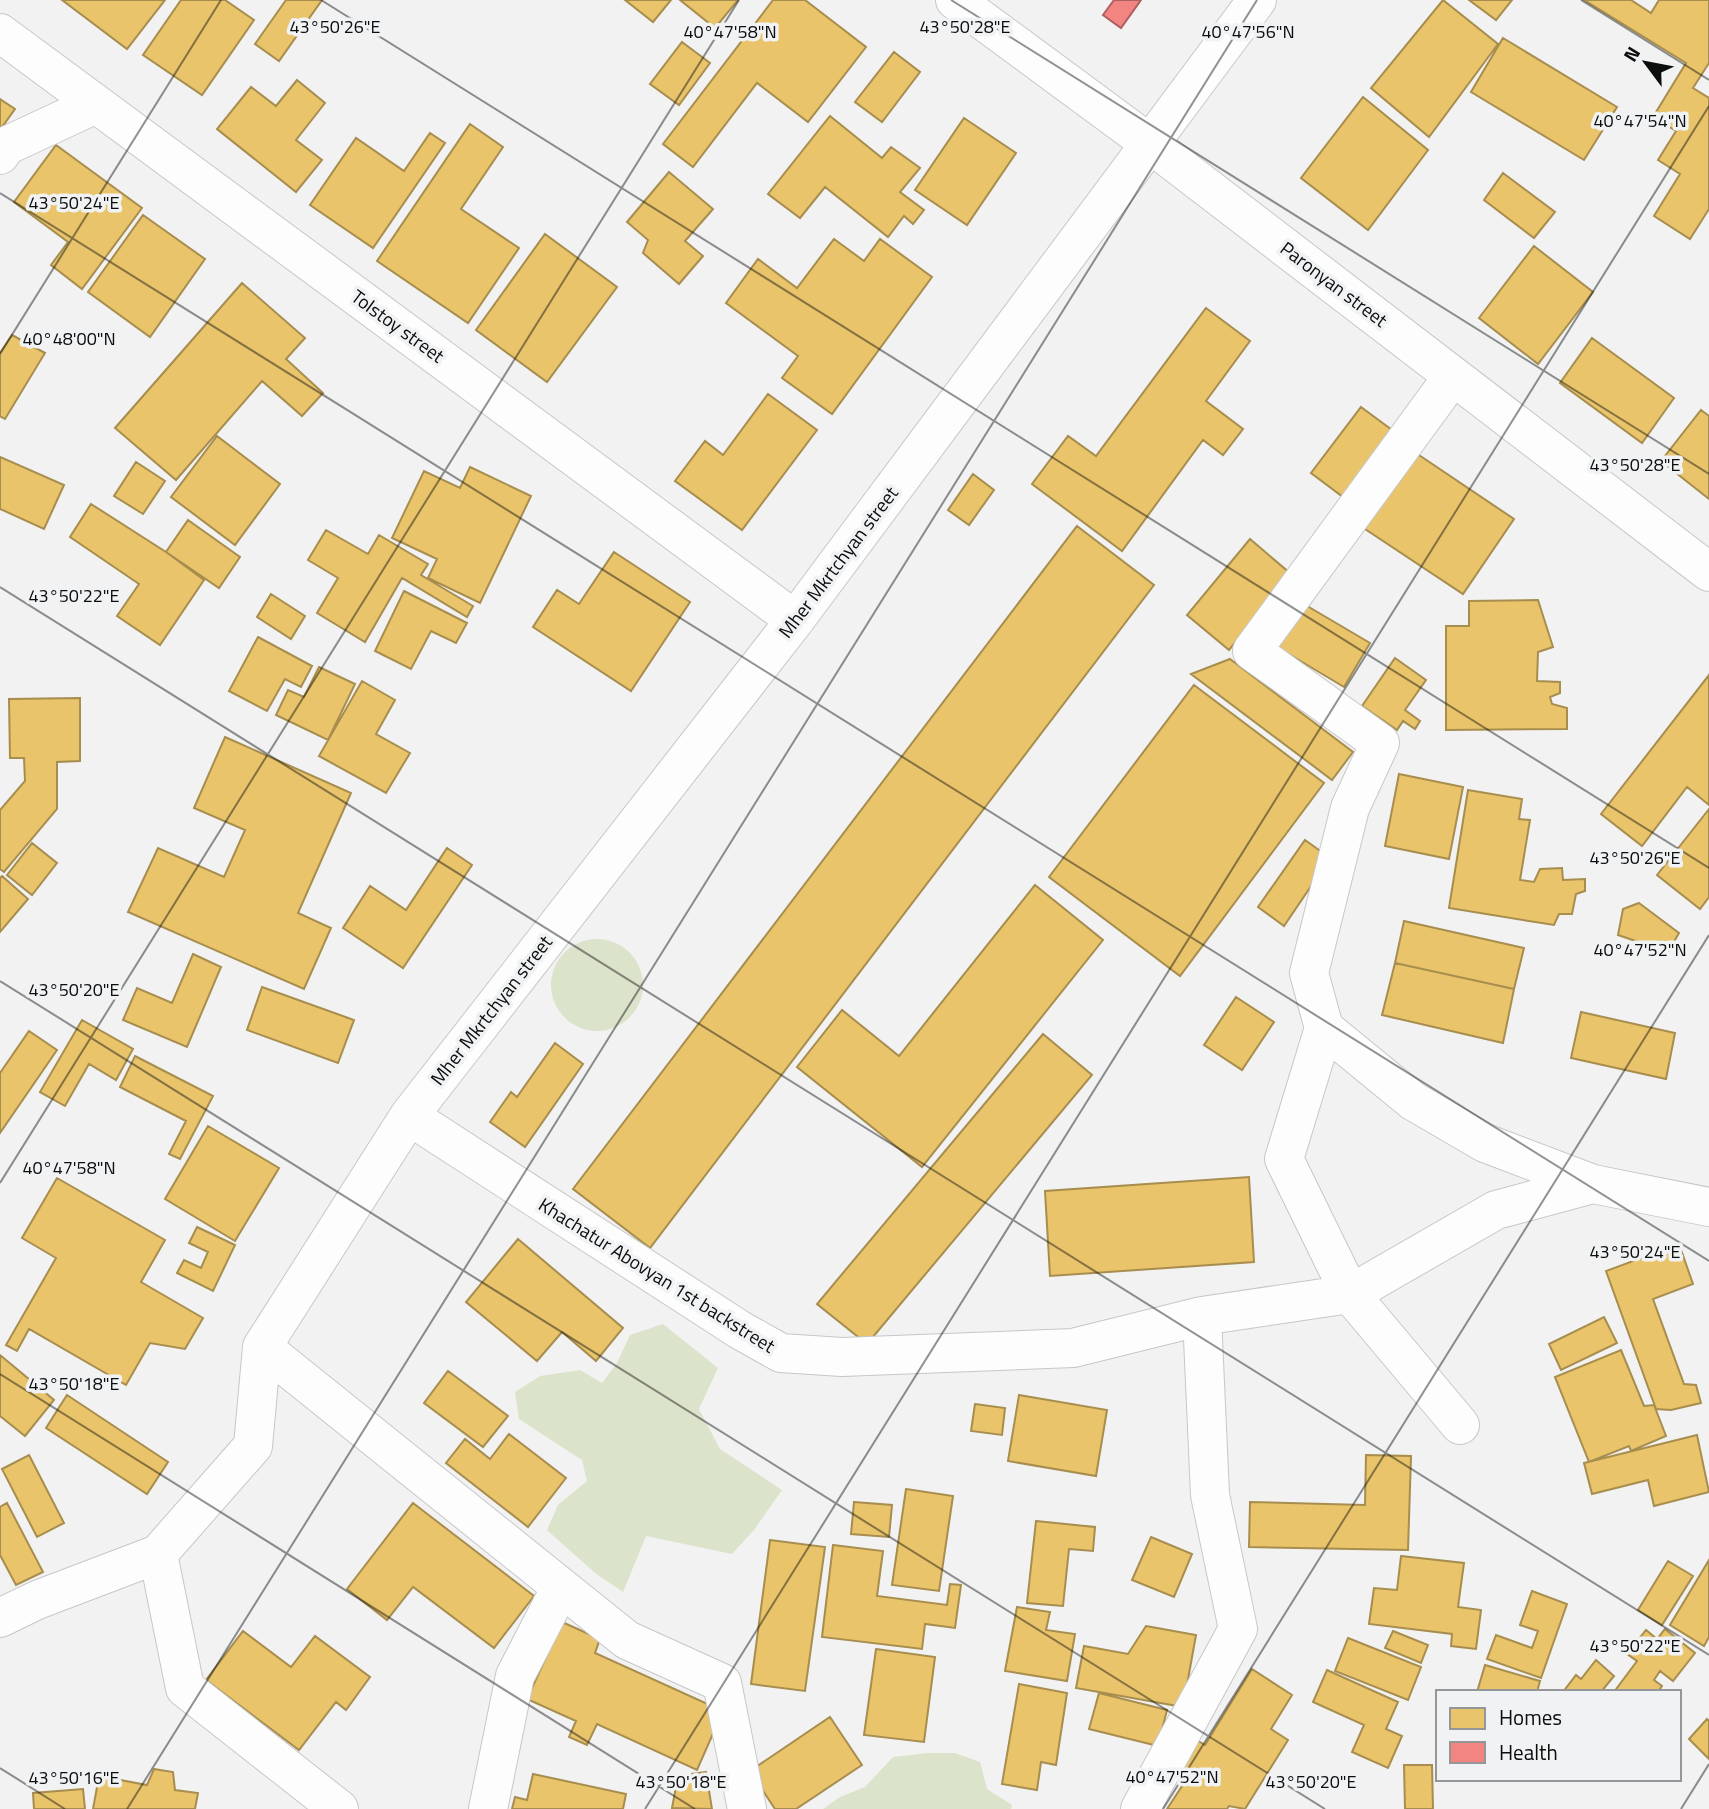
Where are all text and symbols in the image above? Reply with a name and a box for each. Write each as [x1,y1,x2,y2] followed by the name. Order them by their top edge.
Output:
[290,13,381,40] text: 43°50'26"E
[920,13,1011,40] text: 43°50'28"E
[683,18,777,45] text: 40°47'58"N
[1201,18,1295,45] text: 40°47'56"N
[1611,28,1681,98] north arrow
[1615,40,1647,67] text: N
[1593,107,1687,134] text: 40°47'54"N
[29,189,120,216] text: 43°50'24"E
[1275,234,1394,334] street label: Paronyan street
[346,282,451,370] street label: Tolstoy street
[22,325,116,352] text: 40°48'00"N
[1590,451,1681,478] text: 43°50'28"E
[771,479,905,644] street label: Mher Mkrtchyan street
[29,582,120,609] text: 43°50'22"E
[1590,844,1681,871] text: 43°50'26"E
[423,928,559,1091] street label: Mher Mkrtchyan street
[1593,936,1687,963] text: 40°47'52"N
[29,976,120,1003] text: 43°50'20"E
[22,1154,116,1181] text: 40°47'58"N
[533,1190,781,1360] street label: Khachatur Abovyan 1st backstreet
[1590,1238,1681,1265] text: 43°50'24"E
[29,1370,120,1397] text: 43°50'18"E
[1590,1632,1681,1659] text: 43°50'22"E
[1436,1690,1681,1781] legend
[1499,1701,1562,1733] text: Homes
[1499,1736,1558,1768] text: Health
[1125,1763,1219,1790] text: 40°47'52"N
[29,1764,120,1791] text: 43°50'16"E
[636,1768,727,1795] text: 43°50'18"E
[1266,1768,1357,1795] text: 43°50'20"E

